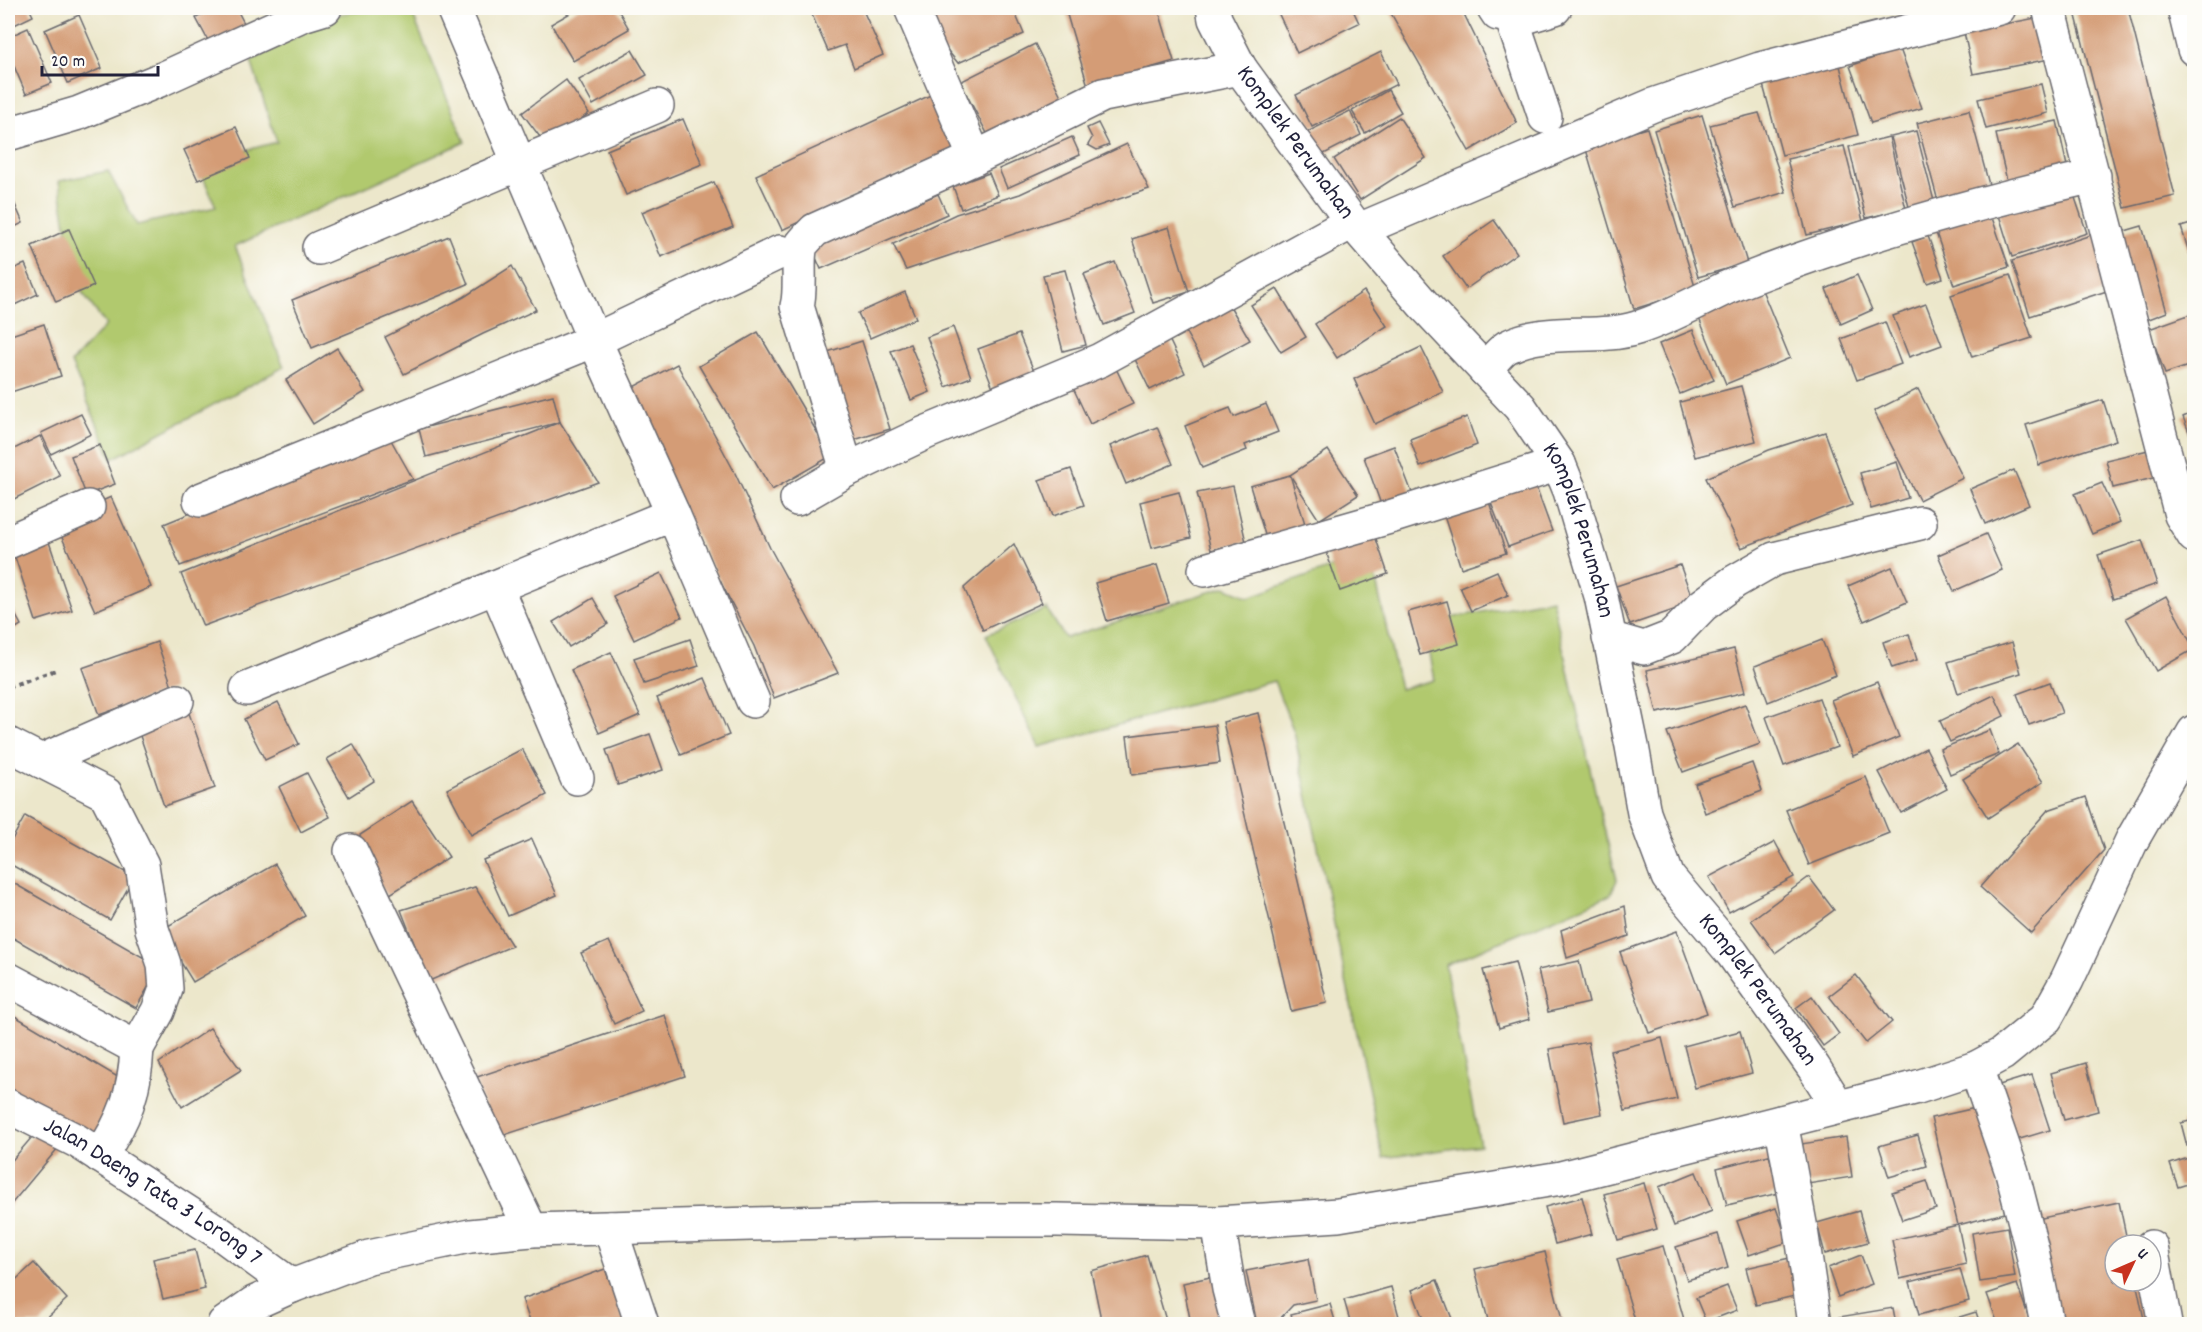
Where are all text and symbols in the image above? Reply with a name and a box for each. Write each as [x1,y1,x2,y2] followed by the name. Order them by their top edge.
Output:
[42,39,158,77] scale bar
[51,50,85,75] text: 20 m
[1227,59,1362,227] street label: Komplek Perumahan
[1533,436,1622,621] street label: Komplek Perumahan
[1689,906,1825,1074] street label: Komplek Perumahan
[37,1109,268,1275] street label: Jalan Daeng Tata 3 Lorong 7
[2103,1233,2163,1293] north arrow
[2131,1244,2153,1265] text: U

